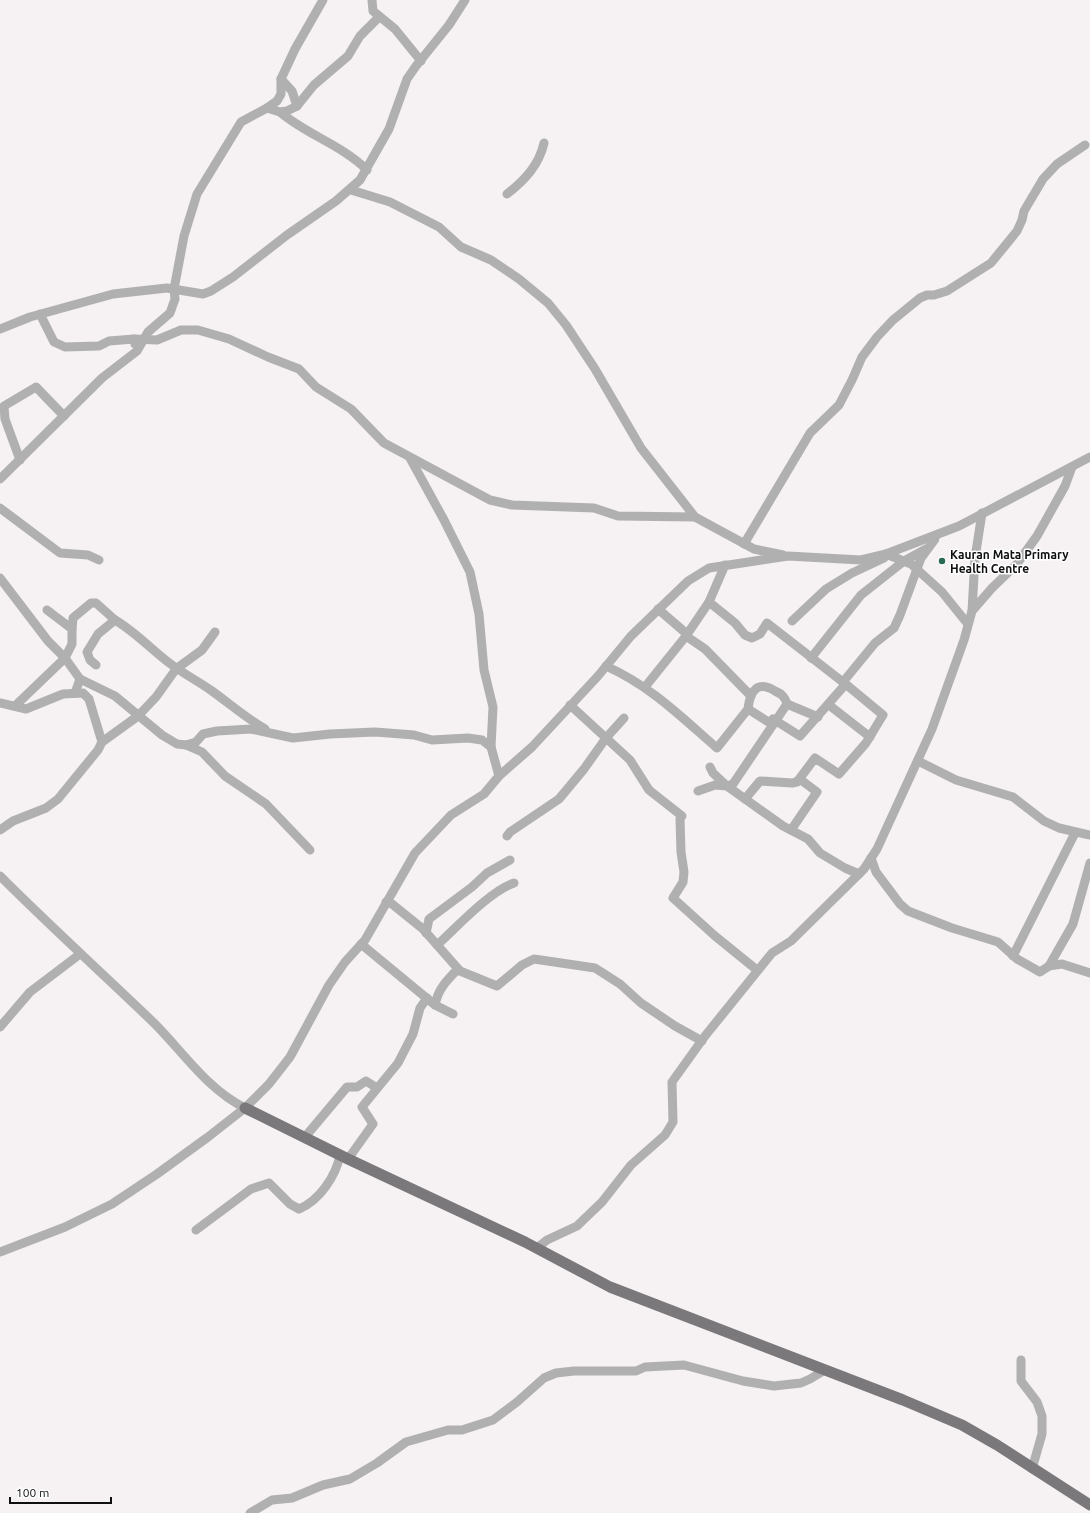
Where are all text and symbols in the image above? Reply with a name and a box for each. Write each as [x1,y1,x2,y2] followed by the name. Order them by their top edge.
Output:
[950,548,1069,575] place label: Kauran Mata Primary Health Centre
[937,556,947,566] marker: Kauran Mata Primary Health Centre
[10,1479,111,1505] scale bar
[16,1486,49,1499] text: 100 m

